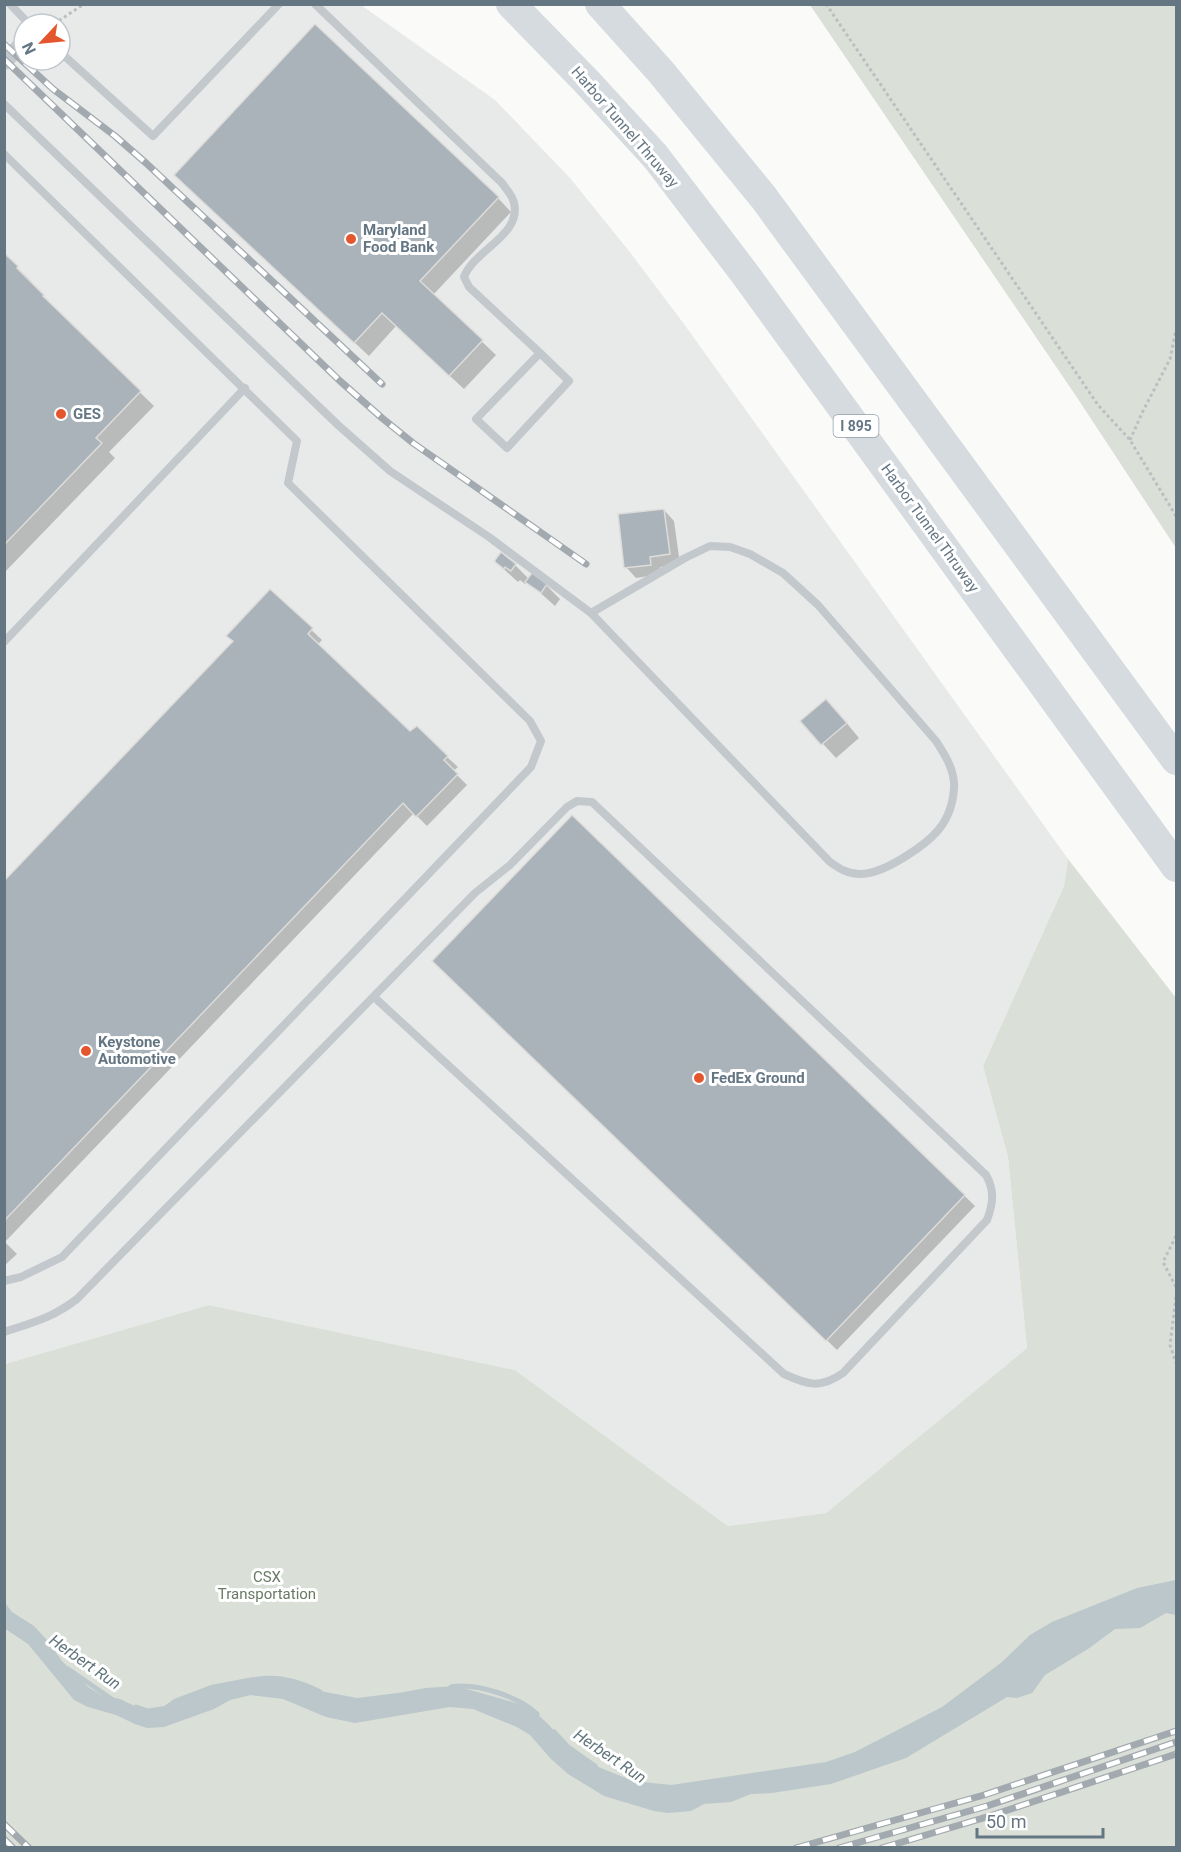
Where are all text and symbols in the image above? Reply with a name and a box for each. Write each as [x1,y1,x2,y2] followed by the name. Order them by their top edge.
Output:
[12,12,72,72] north arrow
[18,39,40,58] text: N
[568,63,682,191] street label: Harbor Tunnel Thruway
[363,221,435,256] place label: Maryland Food Bank
[344,232,358,246] marker: Maryland Food Bank
[73,405,101,423] place label: GES
[54,407,68,421] marker: GES
[834,415,878,437] road number: I 895
[877,460,983,596] street label: Harbor Tunnel Thruway
[98,1033,176,1068] place label: Keystone Automotive
[79,1044,93,1058] marker: Keystone Automotive
[711,1069,805,1087] place label: FedEx Ground
[692,1071,706,1085] marker: FedEx Ground
[218,1568,316,1603] park label: CSX Transportation
[46,1630,124,1694] water label: Herbert Run
[570,1725,650,1787] water label: Herbert Run
[977,1801,1103,1839] scale bar
[986,1811,1026,1832] text: 50 m

